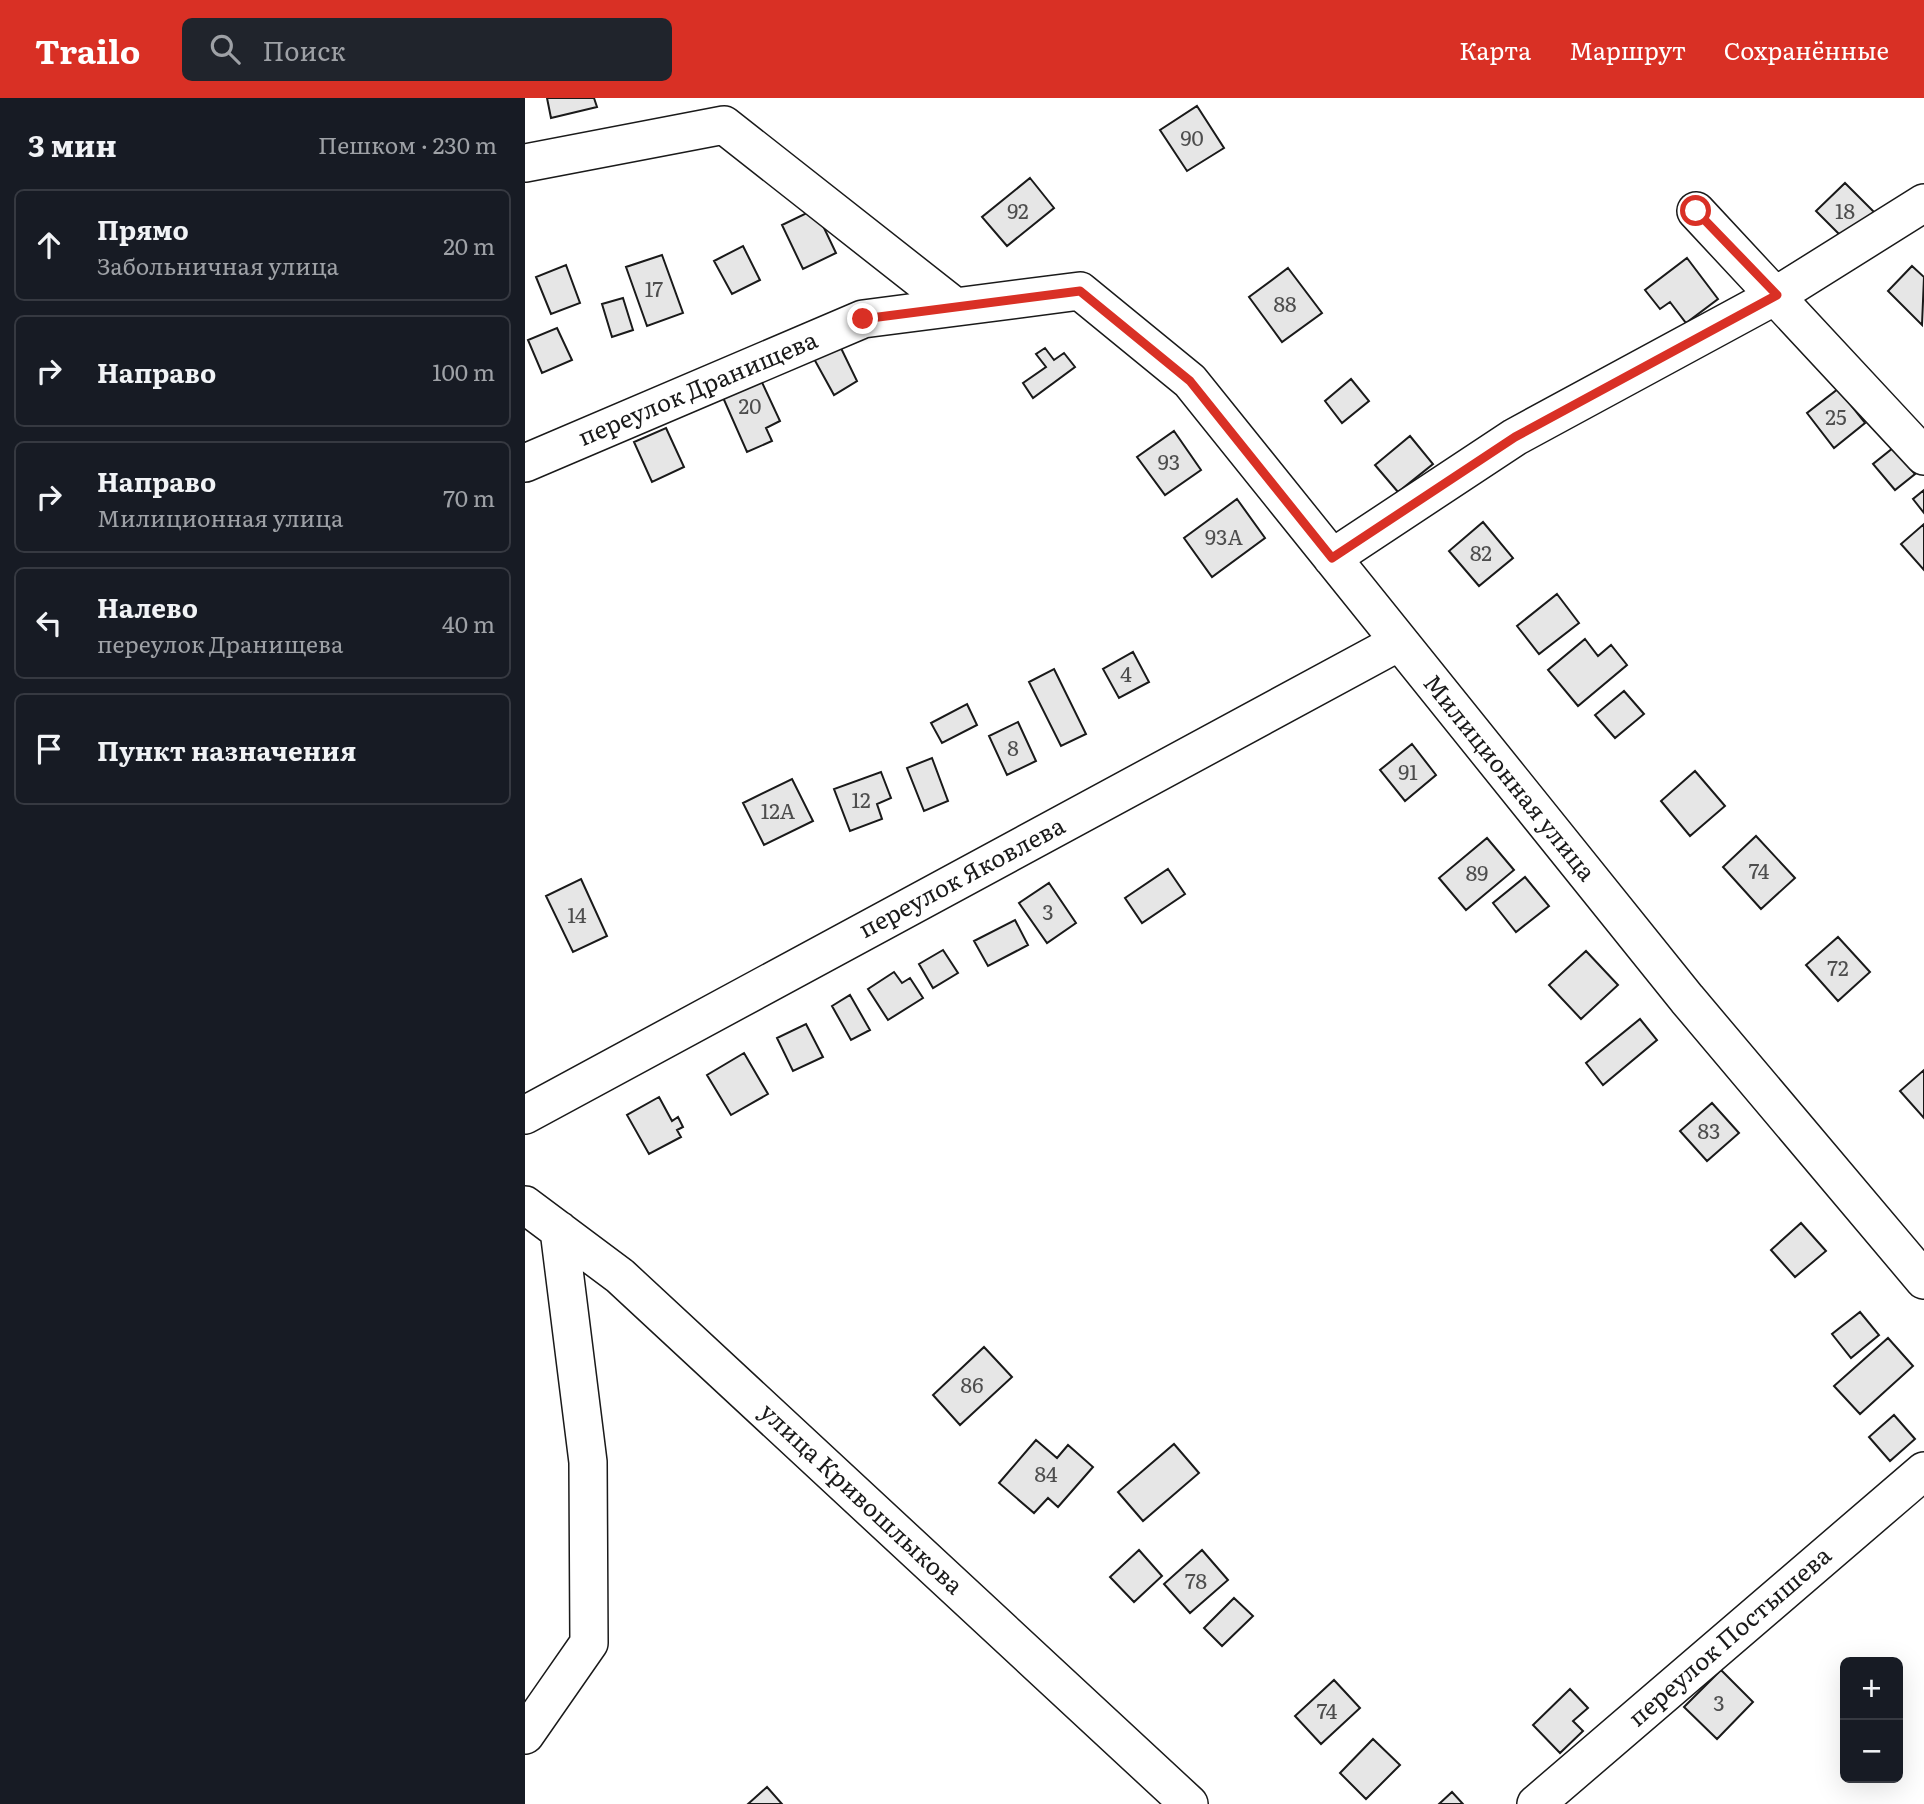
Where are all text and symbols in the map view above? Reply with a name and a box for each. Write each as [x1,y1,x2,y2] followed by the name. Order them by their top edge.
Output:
[182,18,672,81] search box
[35,25,140,74] text: Trailo
[206,30,244,68] icon: search
[262,30,346,69] text: Поиск
[1459,32,1531,67] text: Карта
[1569,32,1686,67] text: Маршрут
[1724,32,1889,67] text: Сохранённые
[1180,121,1204,152] house number: 90
[28,122,117,166] text: 3 мин
[318,127,497,161] text: Пешком · 230 m
[1007,194,1029,225] house number: 92
[1835,194,1855,225] house number: 18
[1680,195,1711,226] route start
[97,209,189,248] text: Прямо
[30,226,68,264] icon: ahead
[443,228,495,262] text: 20 m
[97,248,339,282] text: Забольничная улица
[645,272,664,303] house number: 17
[1273,287,1297,318] house number: 88
[847,303,878,334] route end
[572,320,822,453] street label: переулок Дранищева
[30,352,68,390] icon: right
[97,352,216,391] text: Направо
[432,354,495,388] text: 100 m
[739,389,761,420] house number: 20
[1825,400,1847,431] house number: 25
[1158,445,1180,476] house number: 93
[97,461,216,500] text: Направо
[30,478,68,516] icon: right
[443,480,495,514] text: 70 m
[97,500,343,534] text: Милиционная улица
[1205,520,1243,551] house number: 93А
[1470,536,1492,567] house number: 82
[97,587,198,626] text: Налево
[30,604,68,642] icon: left
[442,606,495,640] text: 40 m
[97,626,343,660] text: переулок Дранищева
[1120,657,1132,688] house number: 4
[1416,666,1605,887] street label: Милиционная улица
[30,730,68,768] icon: arrive
[97,730,356,769] text: Пункт назначения
[1007,731,1019,762] house number: 8
[1398,755,1418,786] house number: 91
[851,783,871,814] house number: 12
[761,794,796,825] house number: 12А
[851,807,1070,945] street label: переулок Яковлева
[1749,854,1770,885] house number: 74
[1466,856,1488,887] house number: 89
[1042,895,1054,926] house number: 3
[567,898,587,929] house number: 14
[1827,951,1849,982] house number: 72
[1698,1114,1720,1145] house number: 83
[961,1368,983,1399] house number: 86
[753,1393,972,1601] street label: улица Кривошлыкова
[1034,1457,1058,1488] house number: 84
[1619,1537,1838,1733] street label: переулок Постышева
[1185,1564,1207,1595] house number: 78
[1840,1657,1903,1783] map controls
[1840,1657,1903,1720] button: +
[1713,1686,1725,1717] house number: 3
[1317,1694,1338,1725] house number: 74
[1840,1720,1903,1783] button: −

